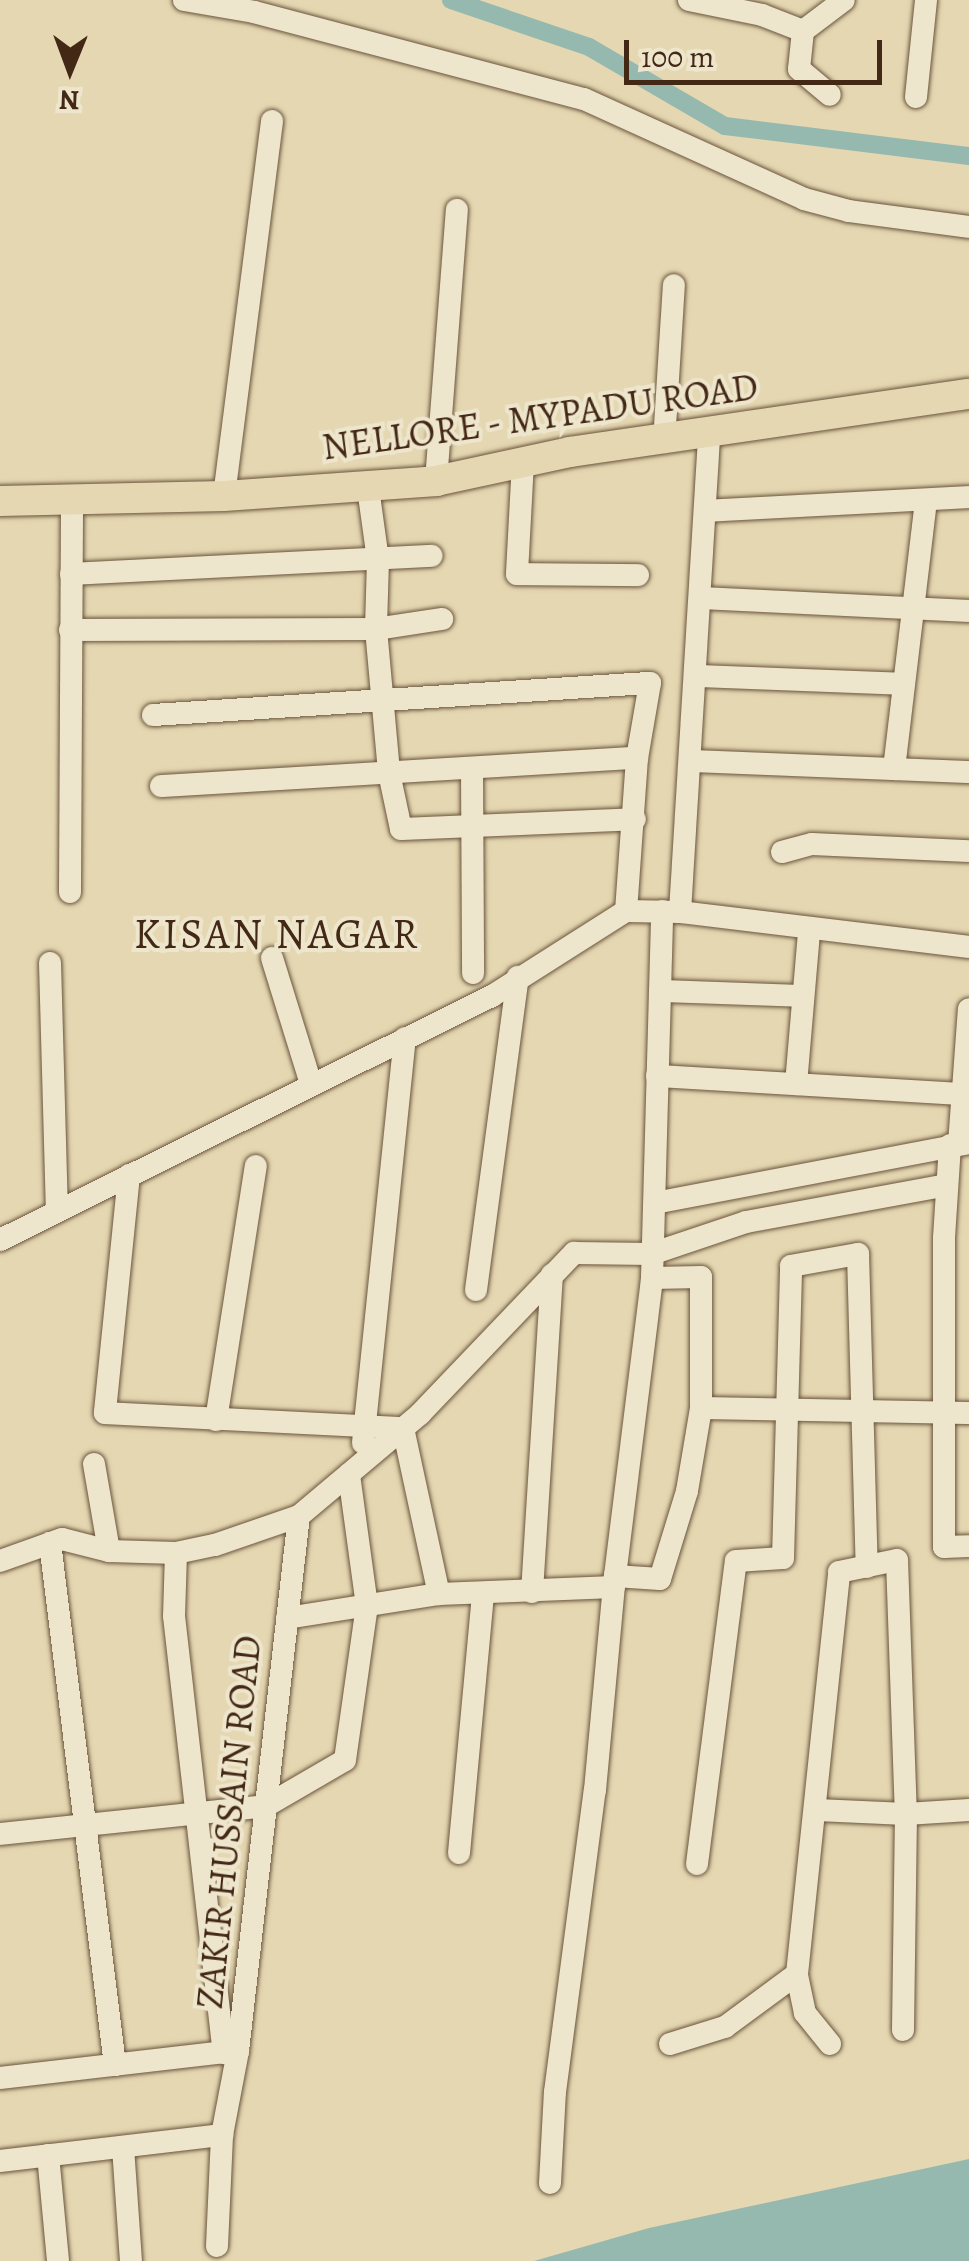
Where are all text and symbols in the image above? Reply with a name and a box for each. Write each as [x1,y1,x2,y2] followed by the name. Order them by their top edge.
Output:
[20,20,120,120] north arrow
[629,20,886,82] scale bar
[641,37,714,77] text: 100 m
[59,81,80,119] text: N
[318,364,762,470] street label: NELLORE - MYPADU ROAD
[134,909,420,959] district label: KISAN NAGAR
[187,1633,271,2011] street label: ZAKIR HUSSAIN ROAD

